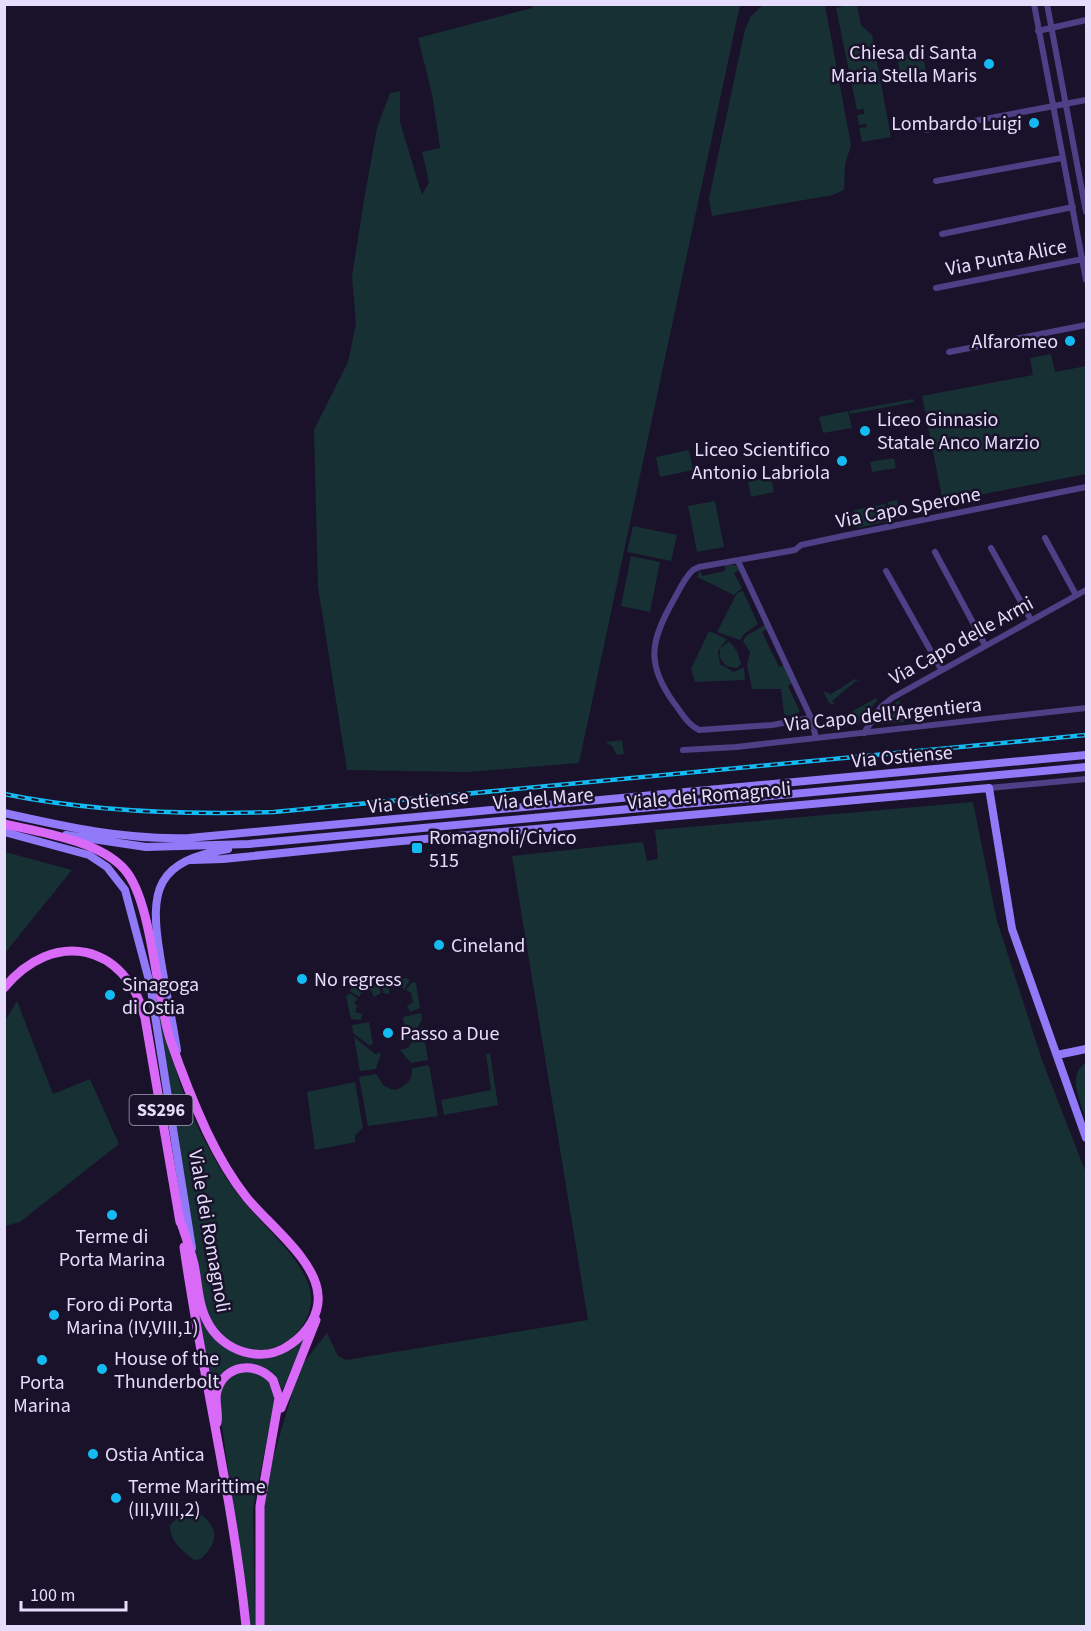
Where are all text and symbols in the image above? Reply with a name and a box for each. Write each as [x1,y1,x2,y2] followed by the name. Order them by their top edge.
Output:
[831,39,977,90] place label: Chiesa di Santa Maria Stella Maris
[982,57,996,71] marker: Chiesa di Santa Maria Stella Maris
[891,110,1022,138] place label: Lombardo Luigi
[1027,116,1041,130] marker: Lombardo Luigi
[943,233,1069,283] street label: Via Punta Alice
[972,328,1058,356] place label: Alfaromeo
[1063,334,1077,348] marker: Alfaromeo
[877,406,1040,457] place label: Liceo Ginnasio Statale Anco Marzio
[858,424,872,438] marker: Liceo Ginnasio Statale Anco Marzio
[691,436,830,487] place label: Liceo Scientifico Antonio Labriola
[835,454,849,468] marker: Liceo Scientifico Antonio Labriola
[833,480,983,536] street label: Via Capo Sperone
[884,590,1039,692] street label: Via Capo delle Armi
[783,691,983,739] street label: Via Capo dell'Argentiera
[850,739,954,775] street label: Via Ostiense
[626,775,792,817] street label: Viale dei Romagnoli
[492,781,595,817] street label: Via del Mare
[366,783,470,821] street label: Via Ostiense
[429,824,577,875] place label: Romagnoli/Civico 515
[410,841,424,855] marker: Romagnoli/Civico 515
[451,932,525,960] place label: Cineland
[432,938,446,952] marker: Cineland
[314,966,402,994] place label: No regress
[122,971,199,1022] place label: Sinagoga di Ostia
[295,972,309,986] marker: No regress
[103,988,117,1002] marker: Sinagoga di Ostia
[400,1020,499,1048] place label: Passo a Due
[381,1026,395,1040] marker: Passo a Due
[130,1095,192,1125] road number: SS296
[181,1148,237,1315] street label: Viale dei Romagnoli
[105,1208,119,1222] marker: Terme di Porta Marina
[59,1223,165,1274] place label: Terme di Porta Marina
[66,1291,199,1342] place label: Foro di Porta Marina (IV,VIII,1)
[47,1308,61,1322] marker: Foro di Porta Marina (IV,VIII,1)
[114,1345,219,1396] place label: House of the Thunderbolt
[35,1353,49,1367] marker: Porta Marina
[95,1362,109,1376] marker: House of the Thunderbolt
[13,1369,71,1420] place label: Porta Marina
[105,1441,205,1469] place label: Ostia Antica
[86,1447,100,1461] marker: Ostia Antica
[128,1473,266,1524] place label: Terme Marittime (III,VIII,2)
[109,1491,123,1505] marker: Terme Marittime (III,VIII,2)
[21,1574,126,1612] scale bar
[30,1583,75,1608] text: 100 m

